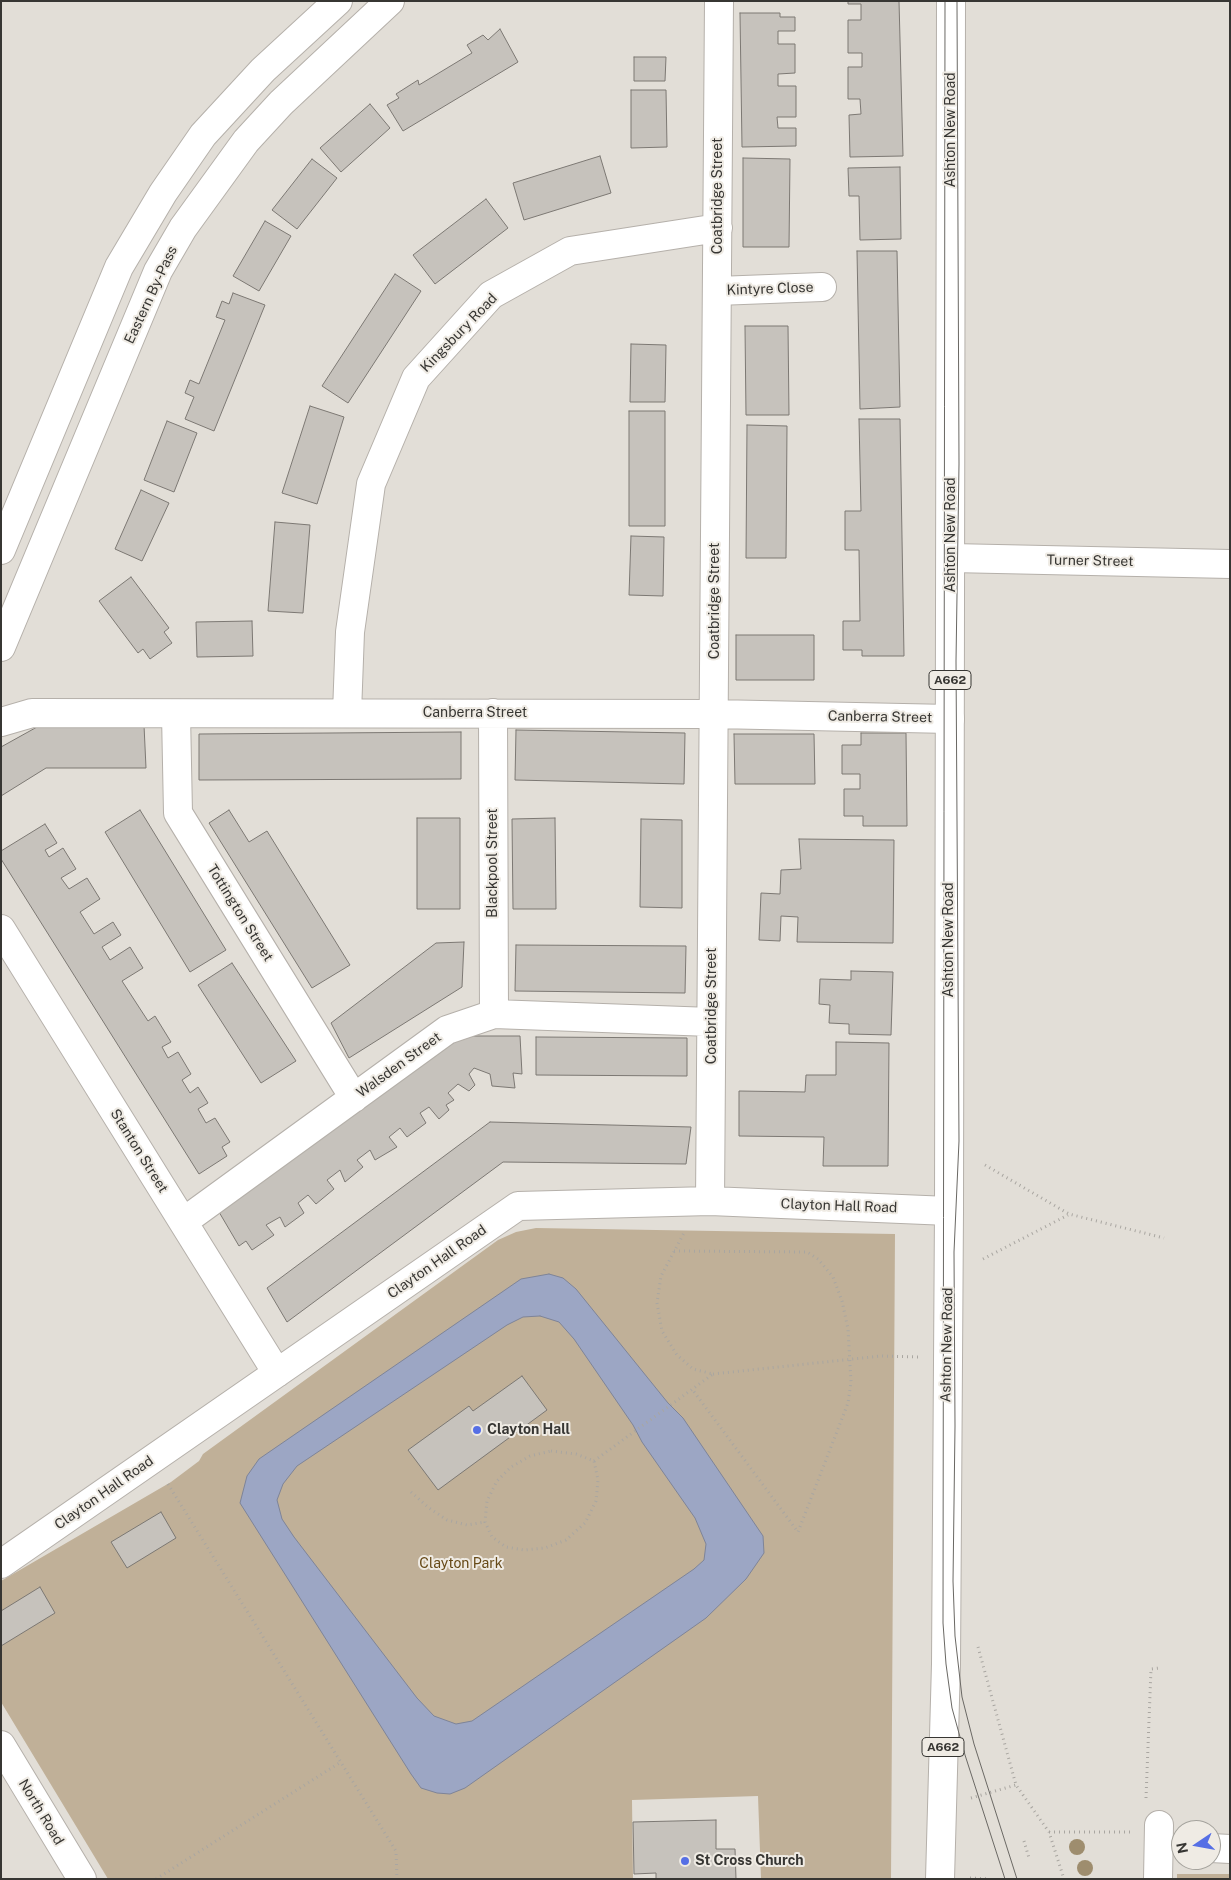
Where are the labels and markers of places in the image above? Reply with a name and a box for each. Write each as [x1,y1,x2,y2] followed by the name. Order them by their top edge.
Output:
[487,1422,570,1438] place label: Clayton Hall
[471,1424,483,1436] marker: Clayton Hall
[695,1853,804,1869] place label: St Cross Church
[679,1855,691,1867] marker: St Cross Church

